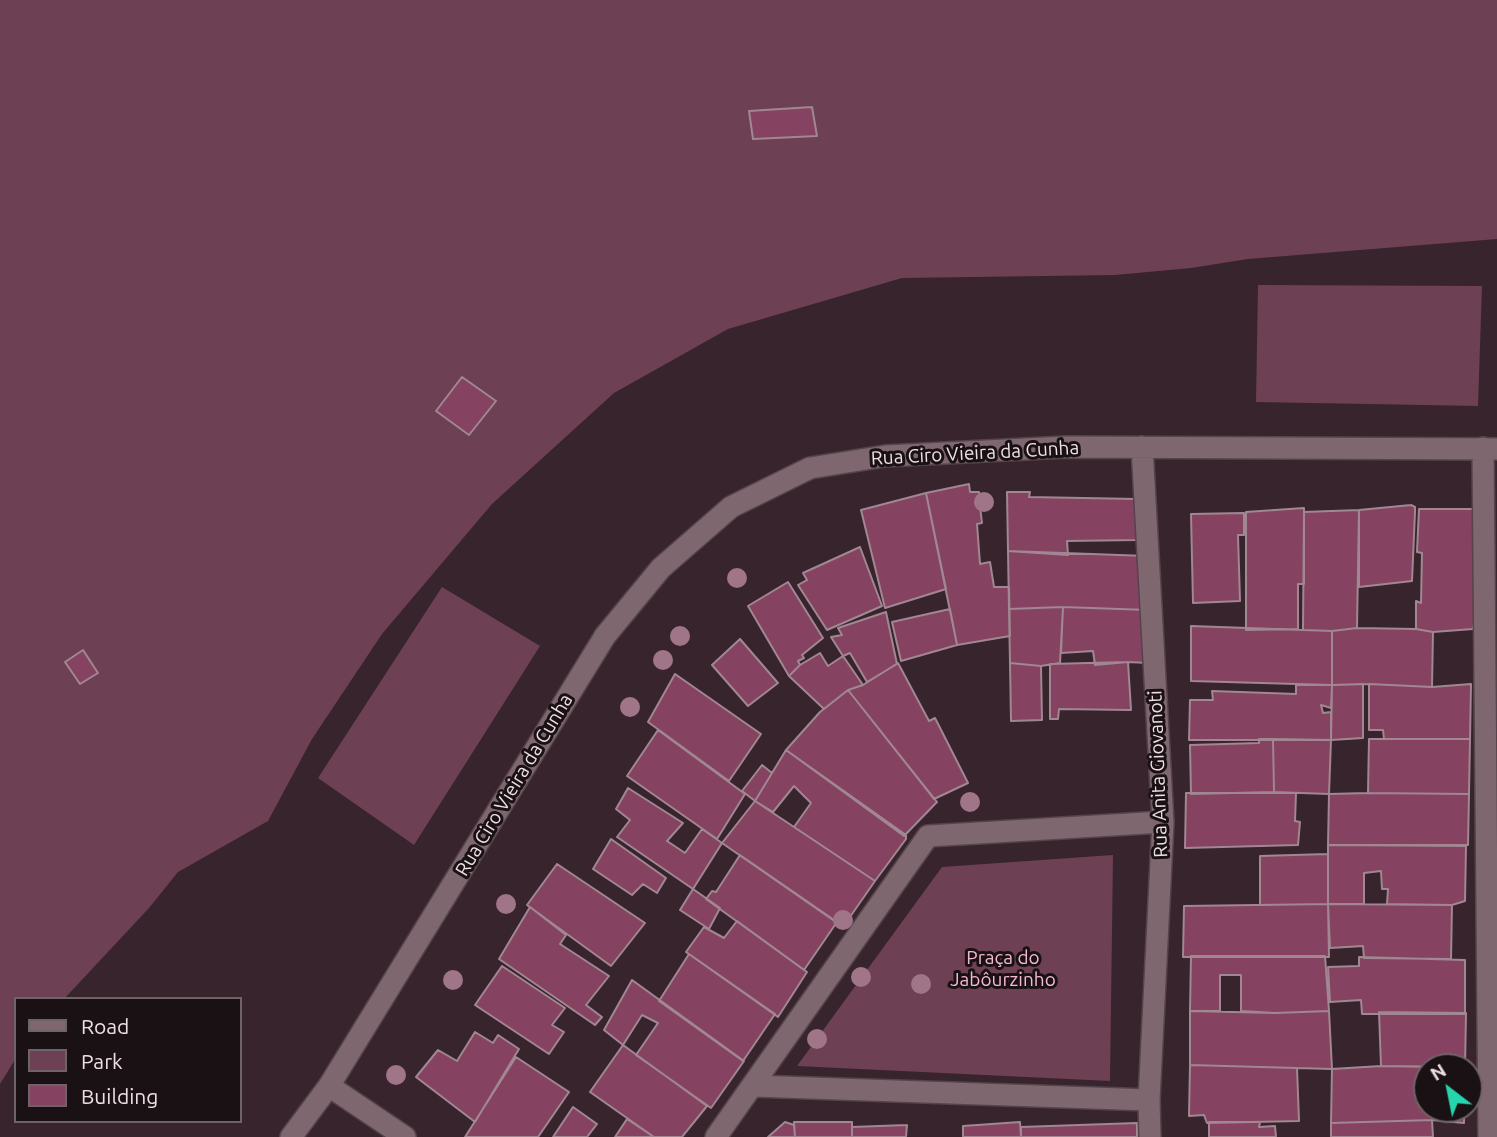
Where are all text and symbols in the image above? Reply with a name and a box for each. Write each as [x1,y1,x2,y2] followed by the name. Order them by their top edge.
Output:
[870,436,1080,470] street label: Rua Ciro Vieira da Cunha
[451,690,577,880] street label: Rua Ciro Vieira da Cunha
[1144,690,1172,858] street label: Rua Anita Giovanoti
[950,947,1056,991] park label: Praça do Jabôurzinho
[14,997,242,1123] legend
[81,1014,129,1038] text: Road
[81,1049,123,1073] text: Park
[1413,1053,1483,1123] north arrow
[1426,1059,1450,1085] text: N
[81,1084,158,1108] text: Building

